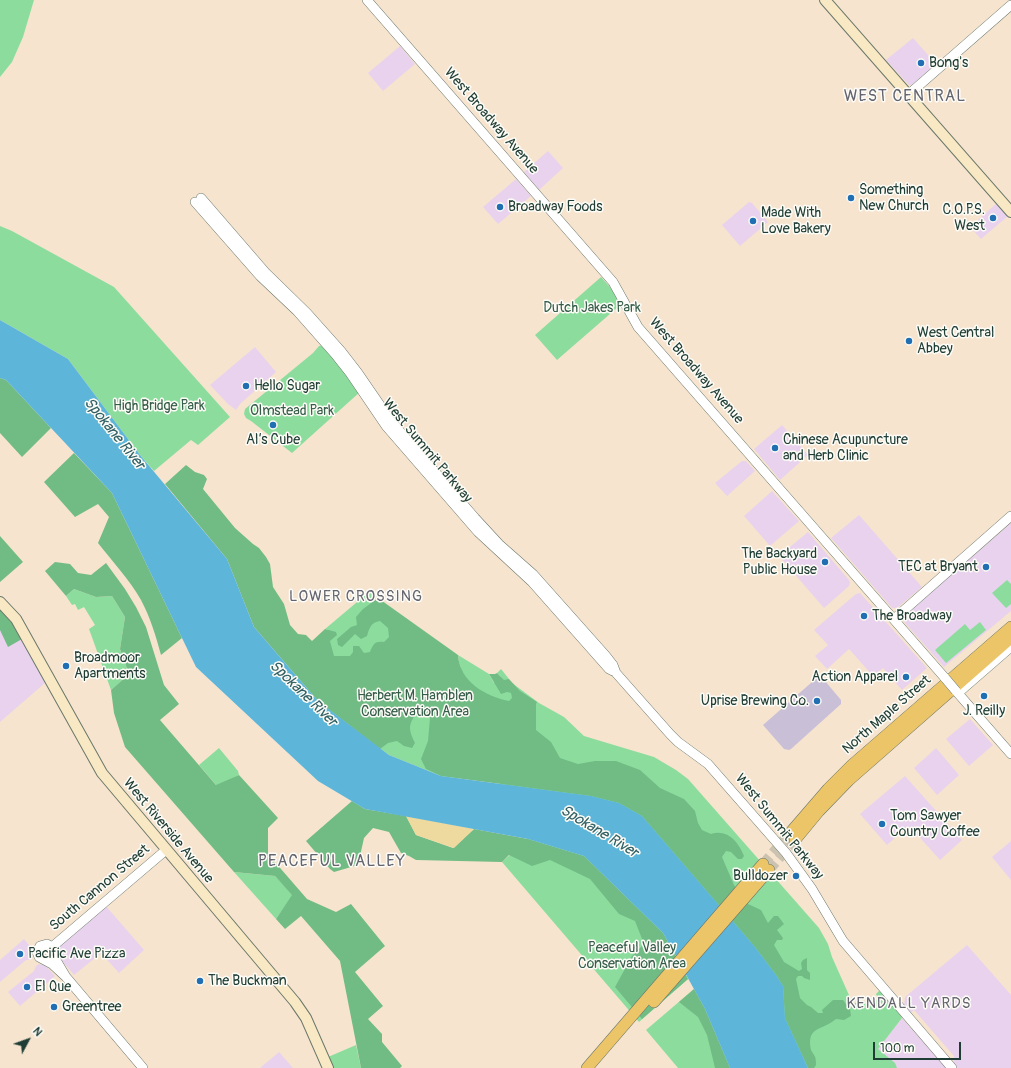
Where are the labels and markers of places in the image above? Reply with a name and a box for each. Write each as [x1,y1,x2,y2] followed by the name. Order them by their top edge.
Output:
[929,55,968,71] place label: Bong's
[916,58,926,68] marker: Bong's
[859,182,929,214] place label: Something New Church
[846,193,856,203] marker: Something New Church
[508,199,602,215] place label: Broadway Foods
[495,202,505,212] marker: Broadway Foods
[942,202,985,234] place label: C.O.P.S. West
[761,205,831,238] place label: Made With Love Bakery
[988,213,998,223] marker: C.O.P.S. West
[748,216,758,226] marker: Made With Love Bakery
[917,325,994,358] place label: West Central Abbey
[904,336,914,346] marker: West Central Abbey
[254,378,320,394] place label: Hello Sugar
[241,381,251,391] marker: Hello Sugar
[268,420,278,430] marker: Al’s Cube
[246,432,300,448] place label: Al’s Cube
[783,432,908,464] place label: Chinese Acupuncture and Herb Clinic
[770,443,780,453] marker: Chinese Acupuncture and Herb Clinic
[741,546,817,578] place label: The Backyard Public House
[820,557,830,567] marker: The Backyard Public House
[898,559,978,575] place label: TEC at Bryant
[981,562,991,572] marker: TEC at Bryant
[872,608,952,624] place label: The Broadway
[859,611,869,621] marker: The Broadway
[74,650,146,682] place label: Broadmoor Apartments
[61,661,71,671] marker: Broadmoor Apartments
[812,669,898,685] place label: Action Apparel
[901,672,911,682] marker: Action Apparel
[979,691,989,701] marker: J. Reilly
[701,693,809,709] place label: Uprise Brewing Co.
[812,696,822,706] marker: Uprise Brewing Co.
[963,703,1005,719] place label: J. Reilly
[890,808,980,840] place label: Tom Sawyer Country Coffee
[877,819,887,829] marker: Tom Sawyer Country Coffee
[733,868,788,884] place label: Bulldozer
[791,871,801,881] marker: Bulldozer
[28,946,125,962] place label: Pacific Ave Pizza
[15,949,25,959] marker: Pacific Ave Pizza
[208,973,287,989] place label: The Buckman
[195,976,205,986] marker: The Buckman
[35,979,71,995] place label: El Que
[22,982,32,992] marker: El Que
[62,999,121,1015] place label: Greentree
[49,1002,59,1012] marker: Greentree

